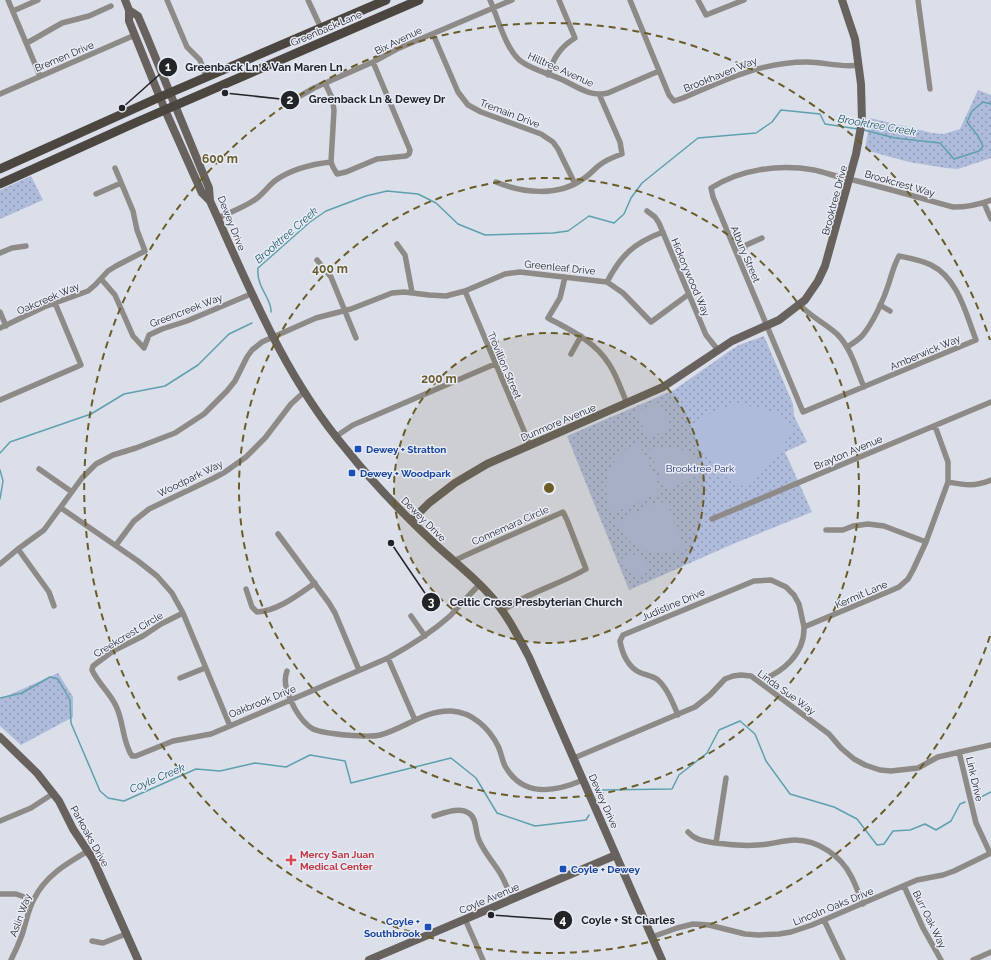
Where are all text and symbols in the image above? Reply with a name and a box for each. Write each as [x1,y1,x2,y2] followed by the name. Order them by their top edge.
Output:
[289,8,363,48] street label: Greenback Lane
[373,24,424,57] street label: Bix Avenue
[33,39,96,74] street label: Bremen Drive
[526,50,595,89] street label: Hilltree Avenue
[158,55,351,78] callout: Greenback Ln & Van Maren Ln
[682,55,759,94] street label: Brookhaven Way
[165,60,171,74] text: 1
[185,61,343,74] text: Greenback Ln & Van Maren Ln
[280,88,453,111] callout: Greenback Ln & Dewey Dr
[287,93,294,107] text: 2
[309,93,446,106] text: Greenback Ln & Dewey Dr
[478,97,542,130] street label: Tremain Drive
[837,112,917,139] water label: Brooktree Creek
[202,152,238,166] text: 600 m
[820,164,849,236] street label: Brooktree Drive
[863,168,937,199] street label: Brookcrest Way
[216,194,248,252] street label: Dewey Drive
[252,204,321,266] water label: Brooktree Creek
[729,224,763,285] street label: Albury Street
[669,236,712,318] street label: Hickorywood Way
[524,258,596,277] street label: Greenleaf Drive
[312,262,348,276] text: 400 m
[15,280,82,317] street label: Oakcreek Way
[148,291,225,329] street label: Greencreek Way
[486,330,524,401] street label: Trovillion Street
[888,332,963,372] street label: Amberwick Way
[421,372,457,386] text: 200 m
[519,402,598,443] street label: Dunmore Avenue
[812,433,884,472] street label: Brayton Avenue
[353,444,363,454] marker: Dewey + Stratton
[366,444,446,455] place label: Dewey + Stratton
[156,458,225,499] street label: Woodpark Way
[666,463,735,474] park label: Brooktree Park
[347,468,357,478] marker: Dewey + Woodpark
[360,468,451,479] place label: Dewey + Woodpark
[542,481,556,495] centre of rings
[399,495,448,544] street label: Dewey Drive
[470,504,550,547] street label: Connemara Circle
[833,578,889,610] street label: Kermit Lane
[640,586,707,623] street label: Judistine Drive
[421,591,630,614] callout: Celtic Cross Presbyterian Church
[428,595,435,609] text: 3
[450,596,623,609] text: Celtic Cross Presbyterian Church
[92,609,165,659] street label: Creekcrest Circle
[756,668,818,717] street label: Linda Sue Way
[227,683,297,720] street label: Oakbrook Drive
[964,756,985,803] street label: Link Drive
[128,761,187,796] water label: Coyle Creek
[587,772,620,830] street label: Dewey Drive
[68,804,111,869] street label: Parkoaks Drive
[300,849,374,872] place label: Mercy San Juan Medical Center
[285,854,297,866] marker: Mercy San Juan Medical Center
[558,864,568,874] marker: Coyle + Dewey
[571,864,640,875] place label: Coyle + Dewey
[458,881,521,916] street label: Coyle Avenue
[791,885,875,928] street label: Lincoln Oaks Drive
[911,888,949,950] street label: Burr Oak Way
[8,892,34,938] street label: Aslin Way
[553,909,683,932] callout: Coyle + St Charles
[560,913,567,927] text: 4
[581,914,675,927] text: Coyle + St Charles
[364,916,420,939] place label: Coyle + Southbrook
[423,922,433,932] marker: Coyle + Southbrook

